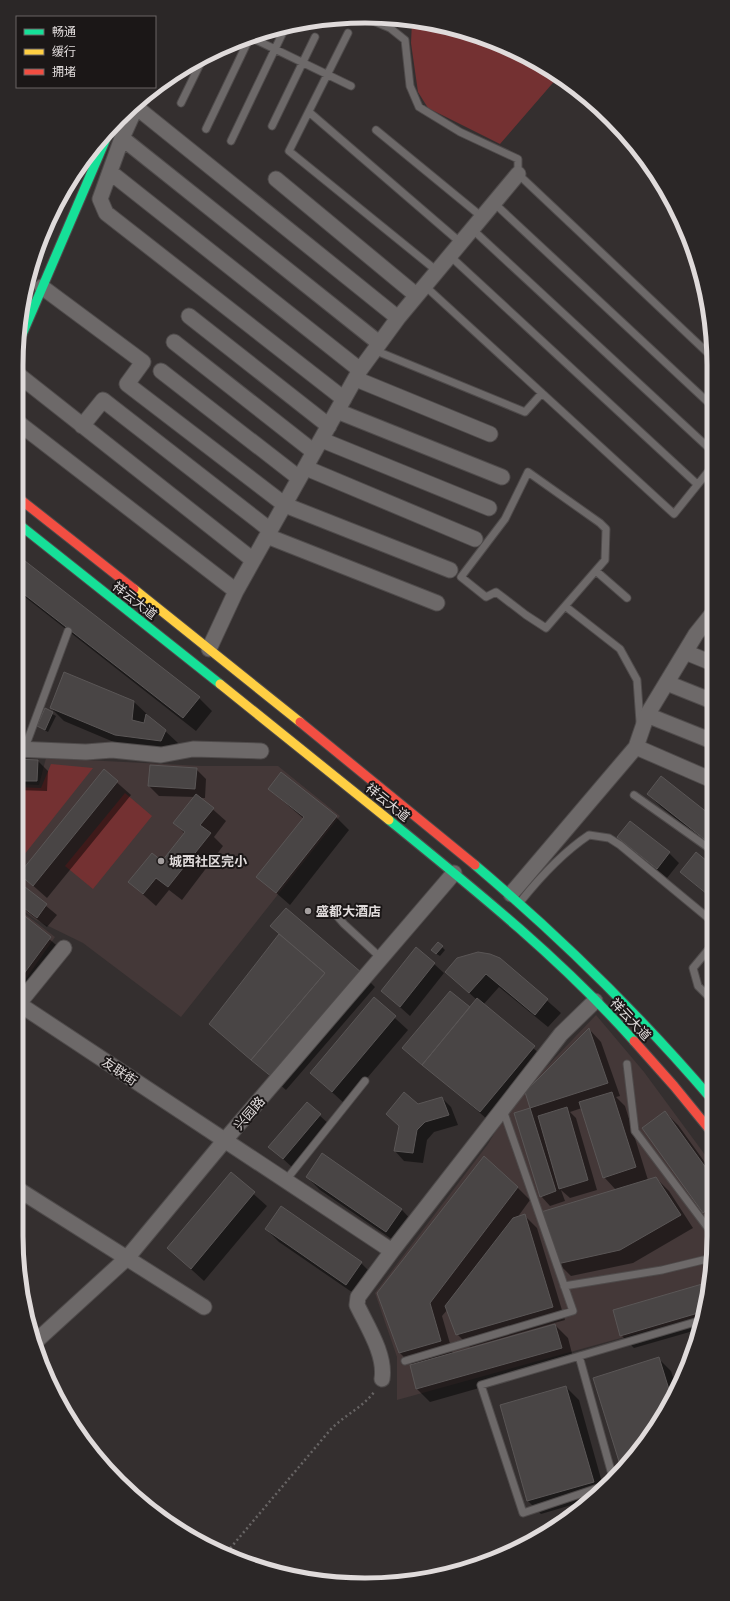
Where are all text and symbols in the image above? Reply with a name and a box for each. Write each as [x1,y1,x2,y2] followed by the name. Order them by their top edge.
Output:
[16,16,156,88] legend
[52,24,76,40] text: 畅通
[52,44,76,60] text: 缓行
[52,64,76,80] text: 拥堵
[109,578,160,623] street label: 祥云大道
[362,779,413,825] street label: 祥云大道
[169,853,248,870] place label: 城西社区完小
[156,856,166,866] marker: 城西社区完小
[316,903,381,920] place label: 盛都大酒店
[303,906,313,916] marker: 盛都大酒店
[607,995,655,1044] street label: 祥云大道
[99,1053,141,1089] street label: 友联街
[230,1093,269,1134] street label: 兴园路

